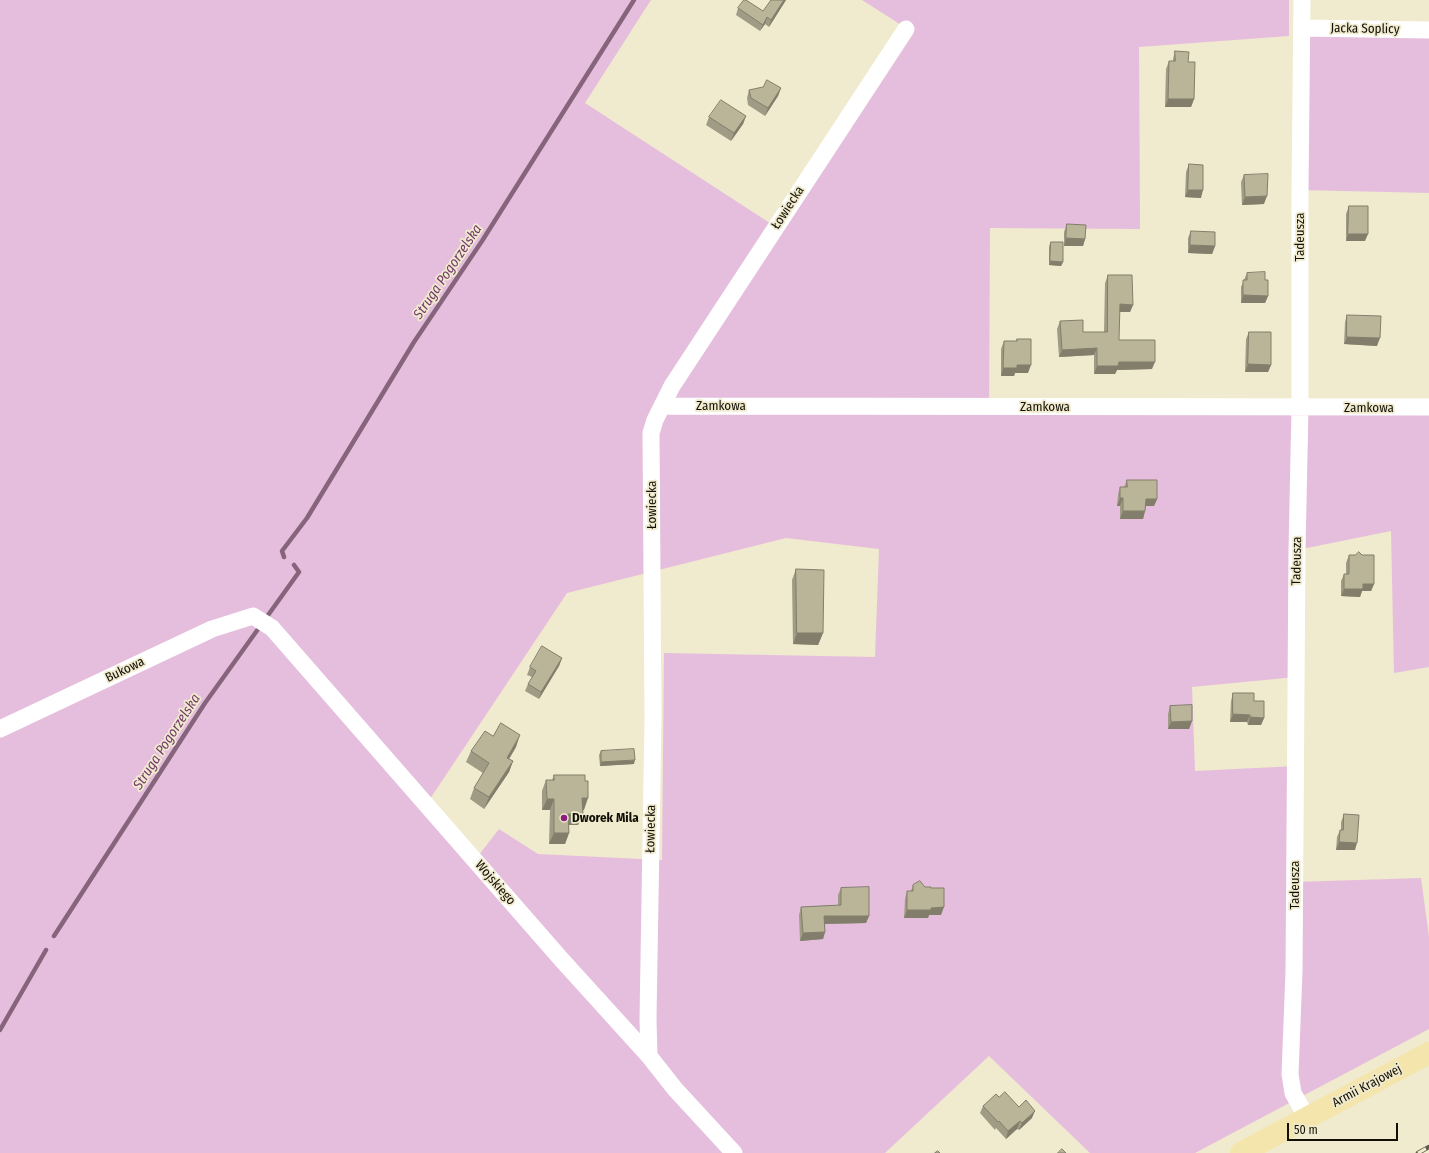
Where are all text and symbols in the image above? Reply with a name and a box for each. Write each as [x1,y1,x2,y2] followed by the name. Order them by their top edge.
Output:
[1330,21,1400,37] street label: Jacka Soplicy
[768,183,808,233] street label: Łowiecka
[1292,213,1308,261] street label: Tadeusza
[410,221,486,323] water label: Struga Pogorzelska
[696,398,746,414] street label: Zamkowa
[1020,399,1070,415] street label: Zamkowa
[1344,400,1394,416] street label: Zamkowa
[644,481,660,529] street label: Łowiecka
[1289,536,1305,586] street label: Tadeusza
[103,654,147,686] street label: Bukowa
[130,691,204,793] water label: Struga Pogorzelska
[643,805,659,853] street label: Łowiecka
[572,810,639,826] place label: Dworek Mila
[559,813,569,823] marker: Dworek Mila
[471,858,519,908] street label: Wojskiego
[1287,861,1303,909] street label: Tadeusza
[1330,1061,1404,1111] street label: Armii Krajowej
[1289,1115,1400,1141] scale bar
[1294,1123,1318,1137] text: 50 m

